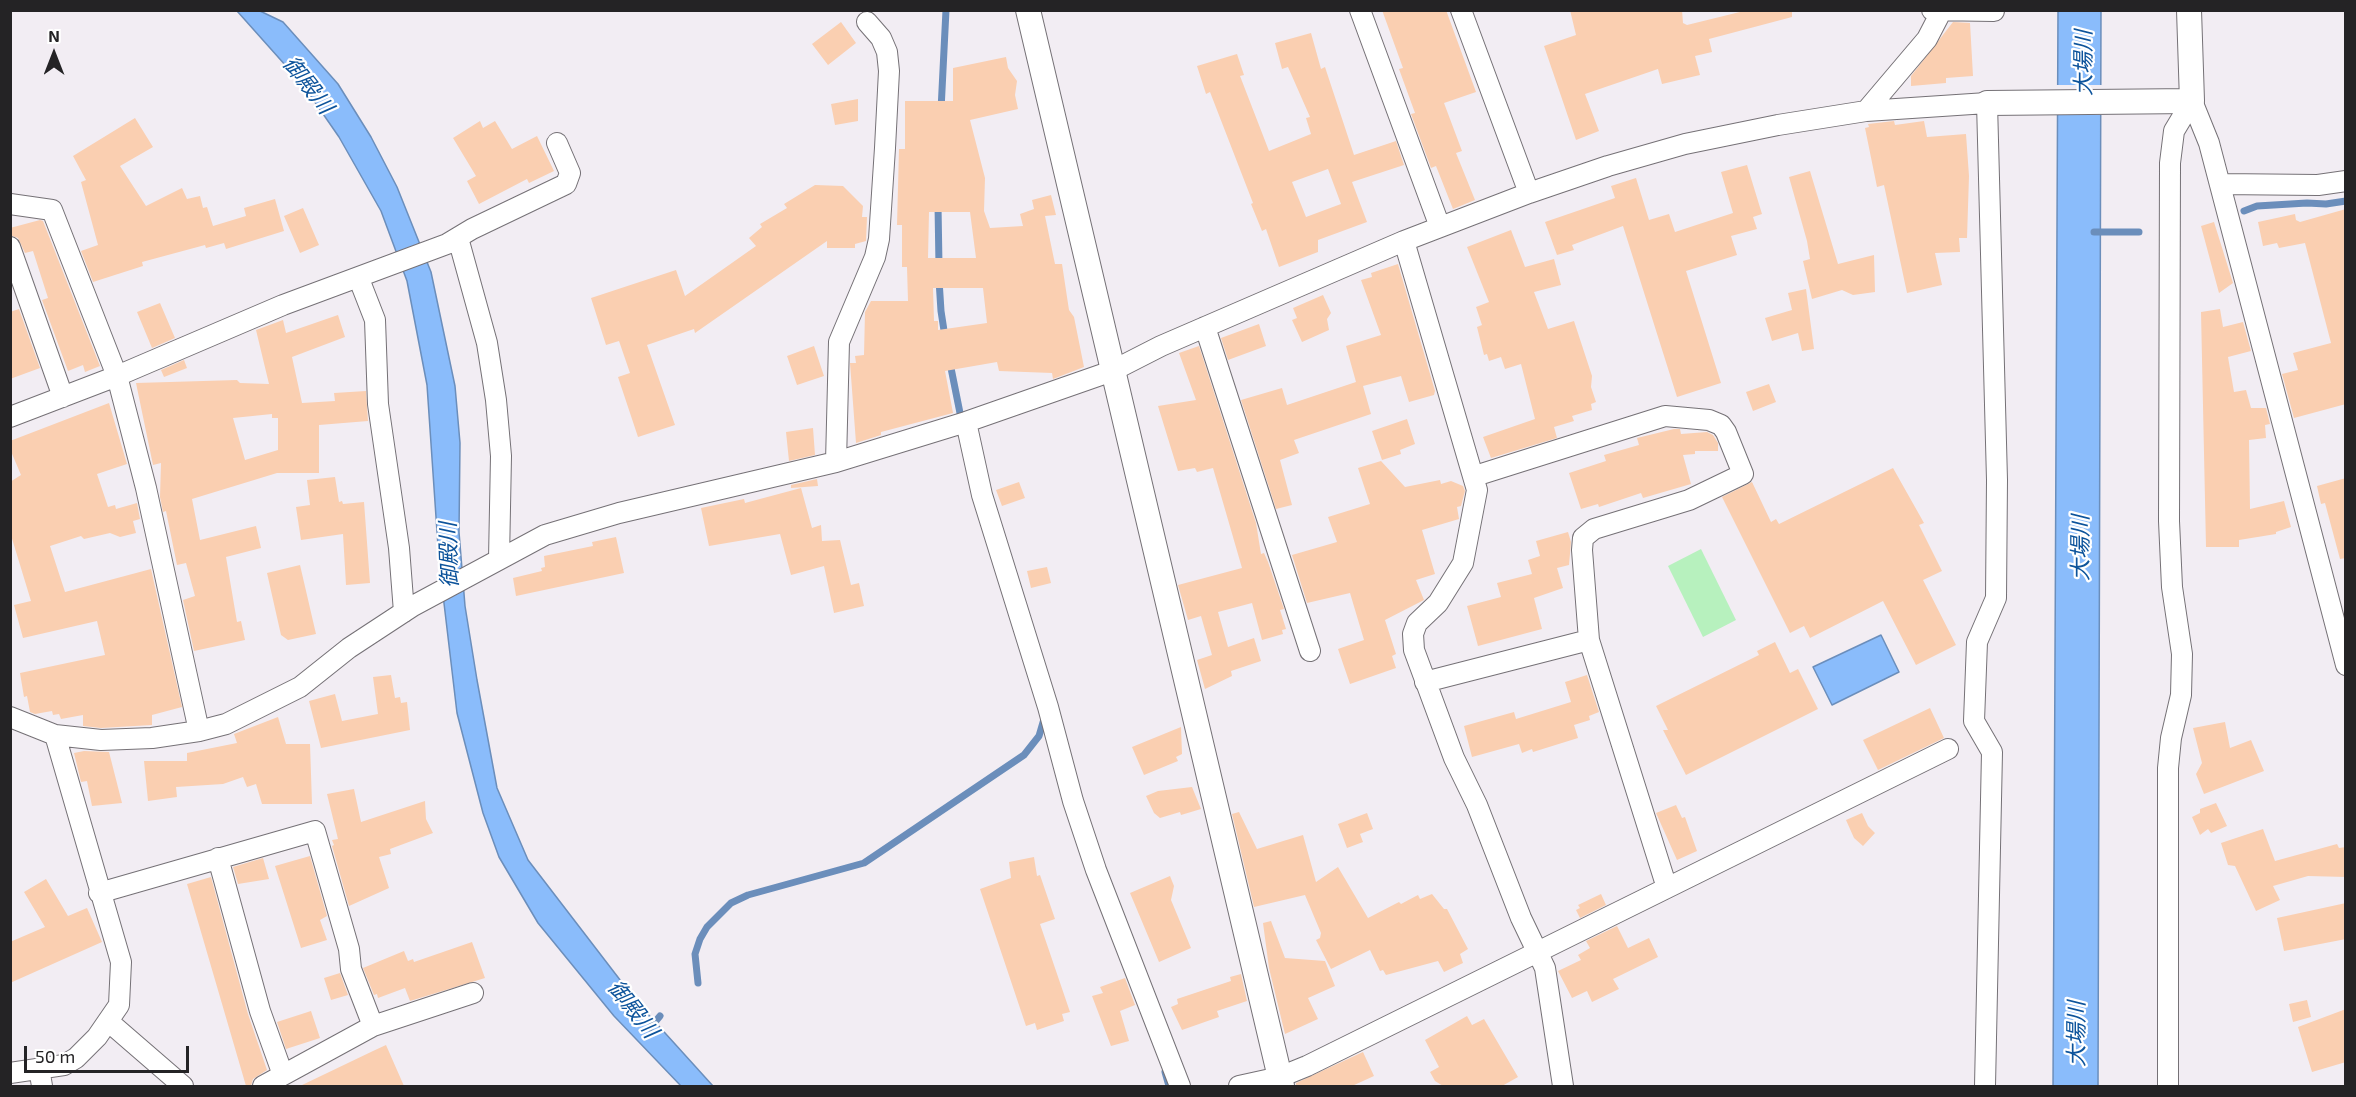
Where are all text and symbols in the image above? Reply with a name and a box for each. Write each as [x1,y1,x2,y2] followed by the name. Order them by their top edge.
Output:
[24,24,84,84] north arrow
[48,26,60,45] text: N
[2071,30,2097,96] water label: 大場川
[277,51,339,119] water label: 御殿川
[2068,515,2094,581] water label: 大場川
[435,522,463,588] water label: 御殿川
[602,975,664,1043] water label: 御殿川
[2064,1001,2090,1067] water label: 大場川
[27,1034,192,1072] scale bar
[35,1045,75,1067] text: 50 m

